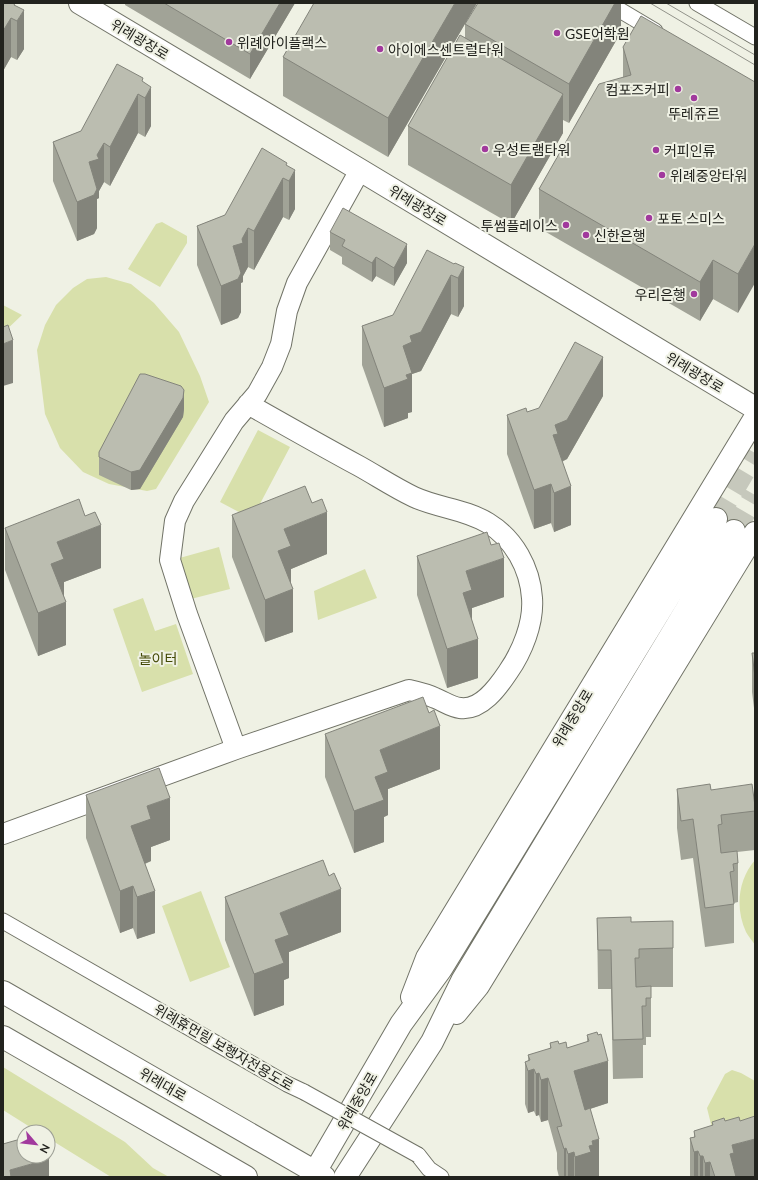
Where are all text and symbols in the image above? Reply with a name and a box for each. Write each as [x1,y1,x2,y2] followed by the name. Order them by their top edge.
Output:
[108,15,172,63] street label: 위례광장로
[565,25,630,42] place label: GSE어학원
[552,28,562,38] marker: GSE어학원
[237,34,327,51] place label: 위례아이플랙스
[224,37,234,47] marker: 위례아이플랙스
[388,41,504,58] place label: 아이에스센트럴타워
[375,44,385,54] marker: 아이에스센트럴타워
[606,81,670,98] place label: 컴포즈커피
[673,84,683,94] marker: 컴포즈커피
[689,93,699,103] marker: 뚜레쥬르
[668,105,720,122] place label: 뚜레쥬르
[493,141,570,158] place label: 우성트램타워
[664,142,716,159] place label: 커피인류
[480,144,490,154] marker: 우성트램타워
[651,145,661,155] marker: 커피인류
[670,167,747,184] place label: 위례중앙타워
[657,170,667,180] marker: 위례중앙타워
[386,181,450,229] street label: 위례광장로
[657,210,725,227] place label: 포토 스미스
[644,213,654,223] marker: 포토 스미스
[481,217,558,234] place label: 투썸플레이스
[561,220,571,230] marker: 투썸플레이스
[594,227,646,244] place label: 신한은행
[581,230,591,240] marker: 신한은행
[634,286,686,303] place label: 우리은행
[689,289,699,299] marker: 우리은행
[663,348,727,396] street label: 위례광장로
[139,650,177,667] park label: 놀이터
[548,686,596,750] street label: 위례중앙로
[151,1000,297,1094] street label: 위례휴먼링 보행자전용도로
[136,1064,190,1104] street label: 위례대로
[334,1069,381,1133] street label: 위례중앙로
[16,1124,56,1164] north arrow
[38,1142,53,1156] text: N

